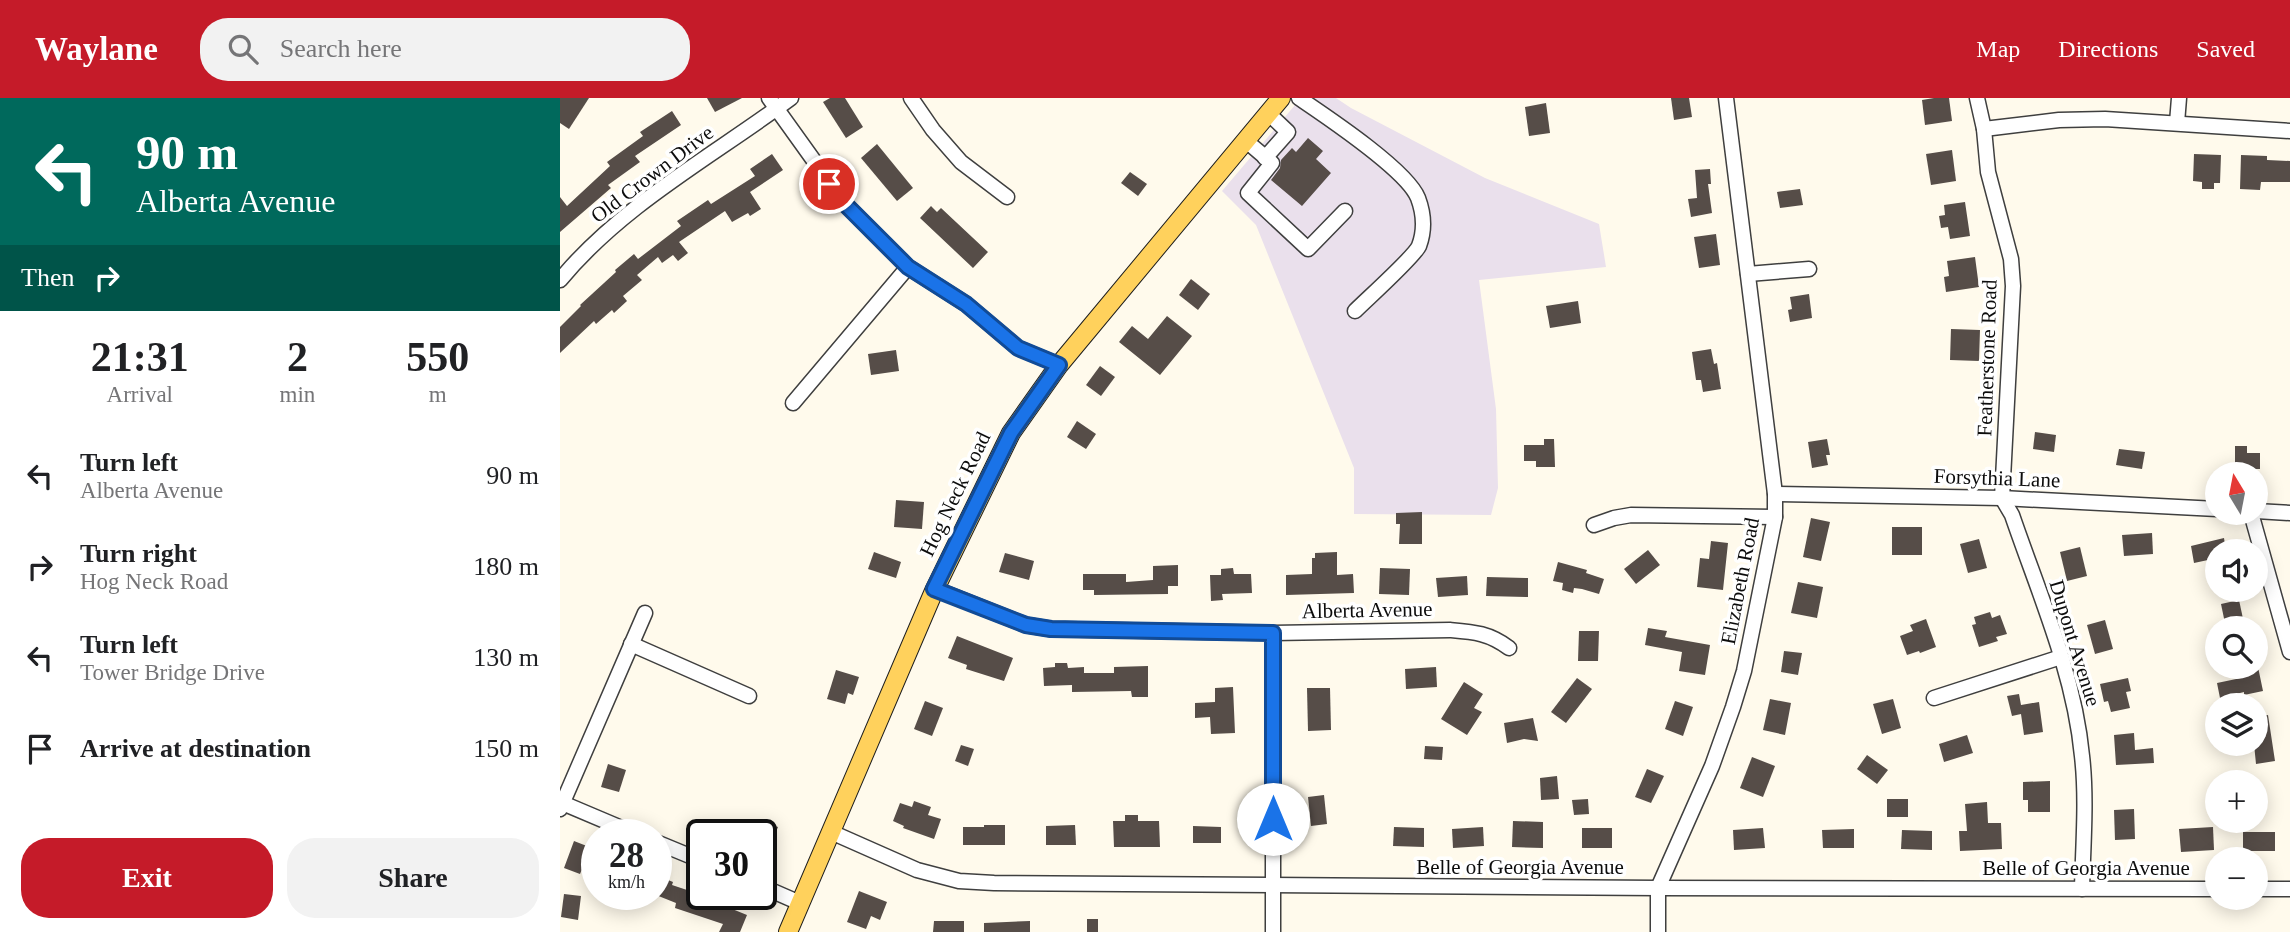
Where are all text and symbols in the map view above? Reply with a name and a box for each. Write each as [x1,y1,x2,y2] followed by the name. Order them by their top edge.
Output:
[200,18,690,81] search box
[224,30,262,68] icon: search
[35,31,158,67] text: Waylane
[280,34,402,63] text: Search here
[1976,36,2020,62] text: Map
[2058,36,2158,62] text: Directions
[2196,36,2255,62] text: Saved
[586,120,718,228] street label: Old Crown Drive
[136,125,238,180] text: 90 m
[21,126,112,217] icon: left
[799,154,859,214] pin
[810,165,848,203] icon: arrive
[136,183,335,219] text: Alberta Avenue
[88,259,126,297] icon: right
[21,263,74,292] text: Then
[1972,279,2002,437] street label: Featherstone Road
[91,334,189,380] text: 21:31
[287,334,308,380] text: 2
[406,334,469,380] text: 550
[107,382,173,407] text: Arrival
[280,382,315,407] text: min
[429,382,447,407] text: m
[915,427,996,560] street label: Hog Neck Road
[80,448,178,477] text: Turn left
[21,457,59,495] icon: left
[486,461,539,490] text: 90 m
[2205,462,2268,525] north arrow
[2205,462,2268,910] map controls
[1933,464,2061,492] street label: Forsythia Lane
[80,478,223,503] text: Alberta Avenue
[1716,515,1764,647] street label: Elizabeth Road
[80,539,197,568] text: Turn right
[2205,539,2268,602] button: sound
[21,548,59,586] icon: right
[473,552,539,581] text: 180 m
[80,569,228,594] text: Hog Neck Road
[2044,577,2106,709] street label: Dupont Avenue
[1301,597,1433,623] street label: Alberta Avenue
[2205,616,2268,679] button: search
[80,630,178,659] text: Turn left
[21,639,59,677] icon: left
[473,643,539,672] text: 130 m
[80,660,265,685] text: Tower Bridge Drive
[2205,693,2268,756] button: layers
[21,730,59,768] icon: arrive
[80,734,311,763] text: Arrive at destination
[473,734,539,763] text: 150 m
[2205,770,2268,833] button: +
[1236,782,1310,856] position arrow
[686,819,777,910] speed limit sign: 30
[609,836,644,875] text: 28
[21,838,273,918] button: Exit
[287,838,539,918] button: Share
[2205,847,2268,910] button: −
[1416,855,1624,879] street label: Belle of Georgia Avenue
[1982,856,2190,880] street label: Belle of Georgia Avenue
[608,872,645,892] text: km/h

